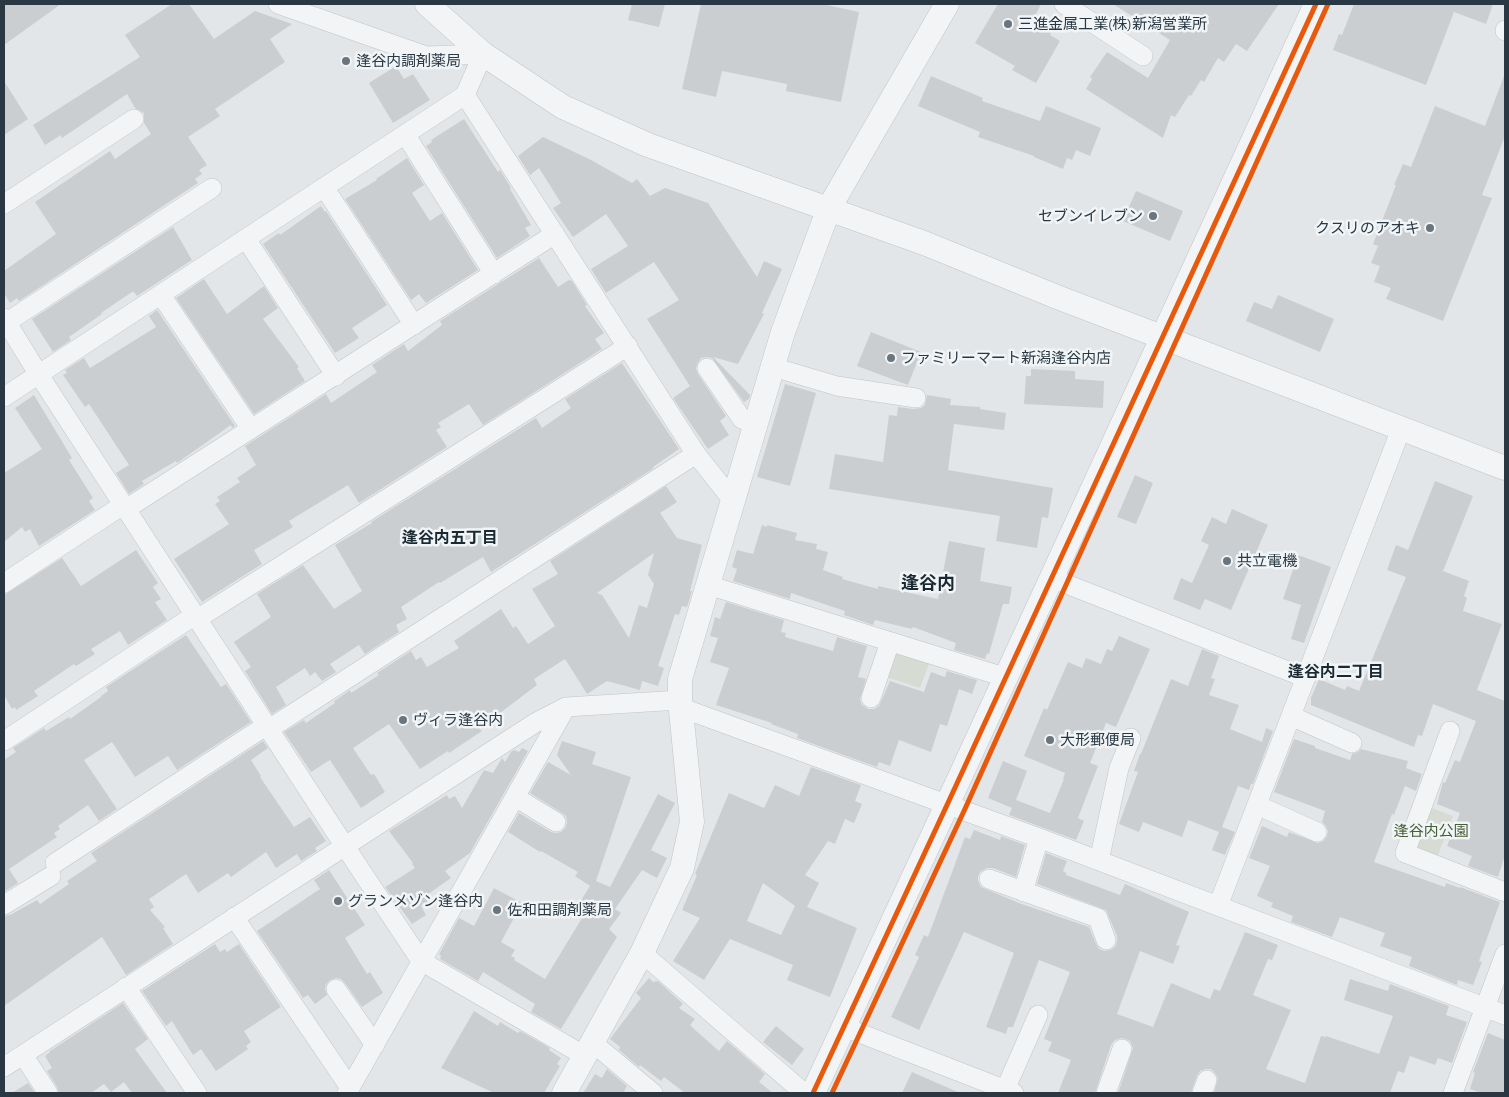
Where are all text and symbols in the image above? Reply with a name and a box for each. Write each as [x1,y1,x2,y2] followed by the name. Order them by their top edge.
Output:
[1018,15,1207,33] place label: 三進金属工業(株)新潟営業所
[1002,18,1014,30] marker: 三進金属工業(株)新潟営業所
[356,52,461,70] place label: 逢谷内調剤薬局
[340,55,352,67] marker: 逢谷内調剤薬局
[1038,207,1143,225] place label: セブンイレブン
[1147,210,1159,222] marker: セブンイレブン
[1315,219,1420,237] place label: クスリのアオキ
[1424,222,1436,234] marker: クスリのアオキ
[901,349,1111,367] place label: ファミリーマート新潟逢谷内店
[885,352,897,364] marker: ファミリーマート新潟逢谷内店
[402,528,498,548] district label: 逢谷内五丁目
[1237,552,1297,570] place label: 共立電機
[1221,555,1233,567] marker: 共立電機
[901,573,955,595] district label: 逢谷内
[1288,662,1384,682] district label: 逢谷内二丁目
[413,711,503,729] place label: ヴィラ逢谷内
[397,714,409,726] marker: ヴィラ逢谷内
[1060,731,1135,749] place label: 大形郵便局
[1044,734,1056,746] marker: 大形郵便局
[1394,822,1468,840] park label: 逢谷内公園
[348,892,483,910] place label: グランメゾン逢谷内
[332,895,344,907] marker: グランメゾン逢谷内
[507,901,612,919] place label: 佐和田調剤薬局
[491,904,503,916] marker: 佐和田調剤薬局

